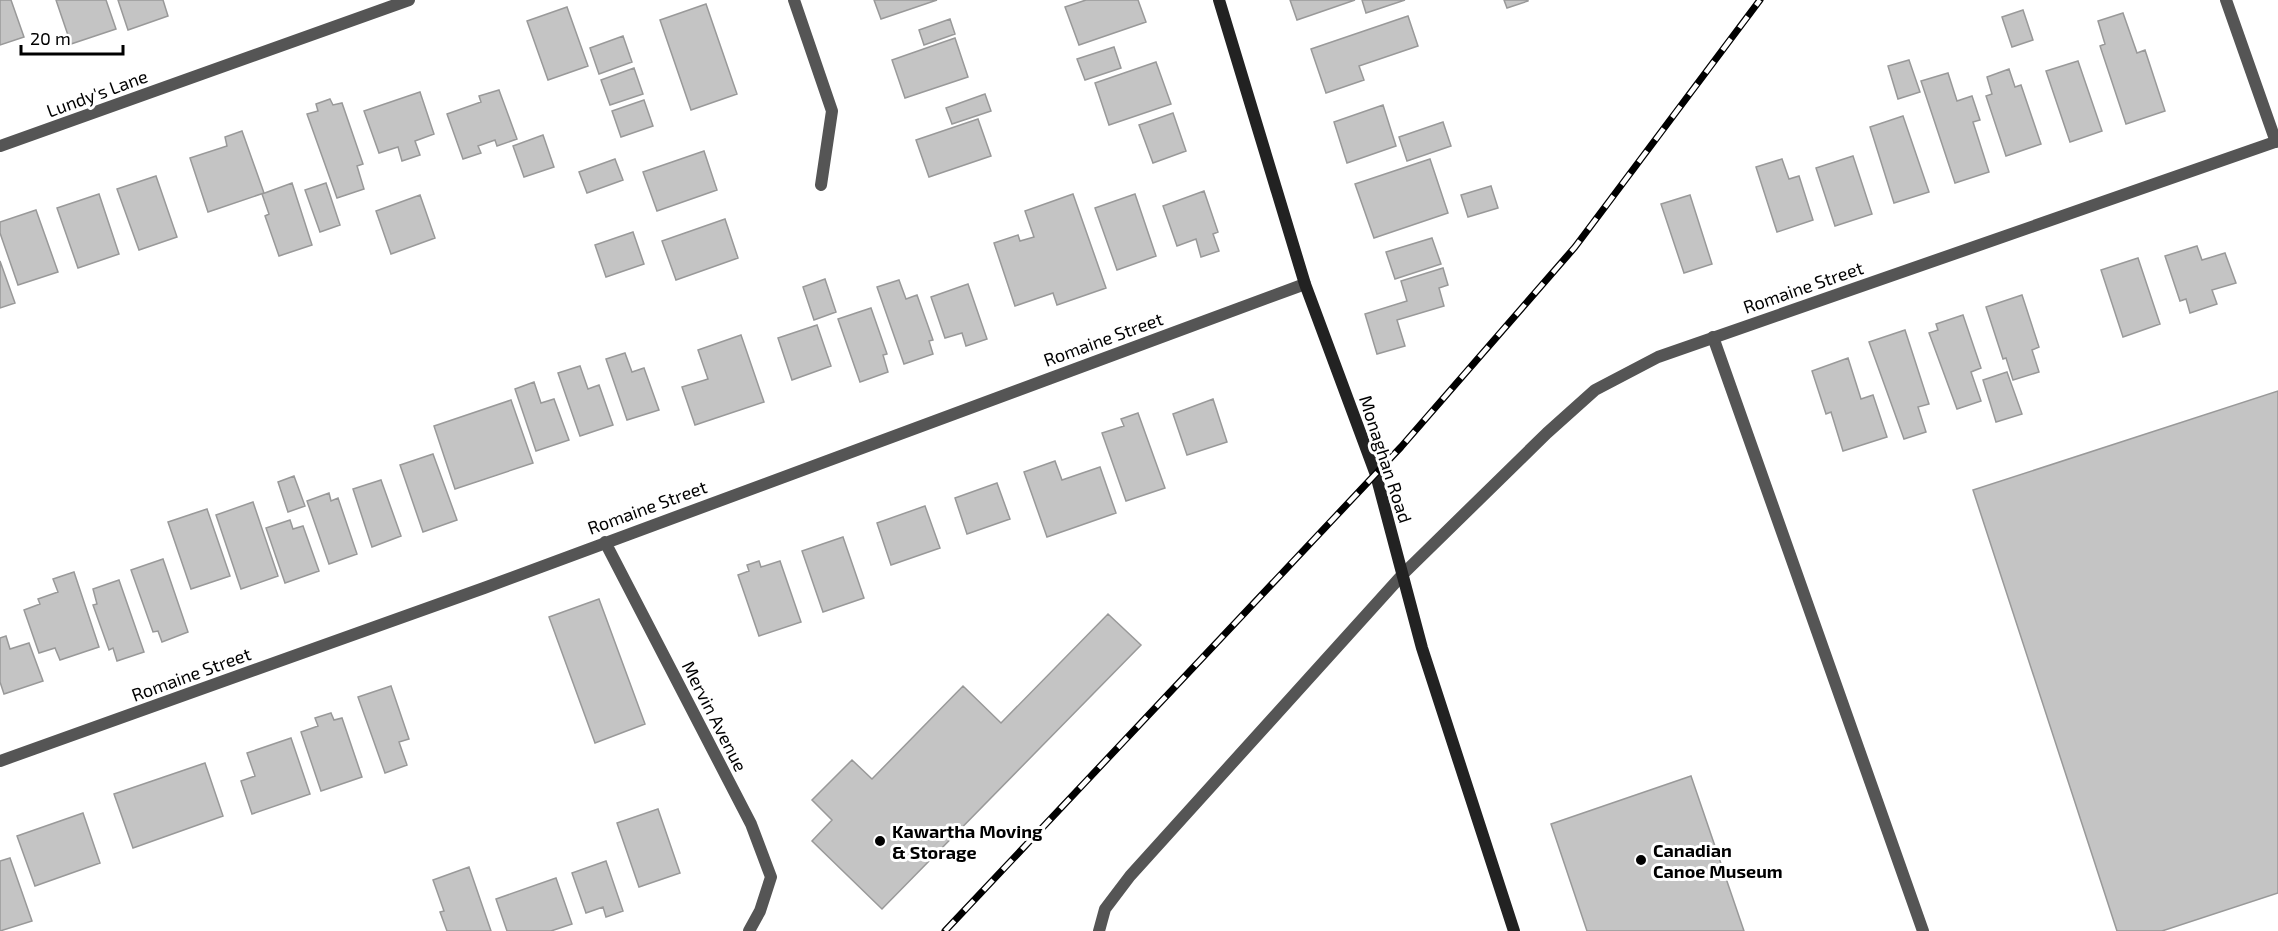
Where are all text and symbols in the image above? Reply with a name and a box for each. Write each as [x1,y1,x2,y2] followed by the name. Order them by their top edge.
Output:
[21,18,123,56] scale bar
[30,27,71,49] text: 20 m
[43,65,151,121] street label: Lundy's Lane
[1740,256,1866,318] street label: Romaine Street
[1040,307,1166,371] street label: Romaine Street
[1355,393,1417,525] street label: Monaghan Road
[584,475,710,539] street label: Romaine Street
[128,642,254,706] street label: Romaine Street
[678,657,752,775] street label: Mervin Avenue
[892,820,1043,863] place label: Kawartha Moving & Storage
[873,834,887,848] marker: Kawartha Moving & Storage
[1653,839,1783,882] place label: Canadian Canoe Museum
[1634,853,1648,867] marker: Canadian Canoe Museum

